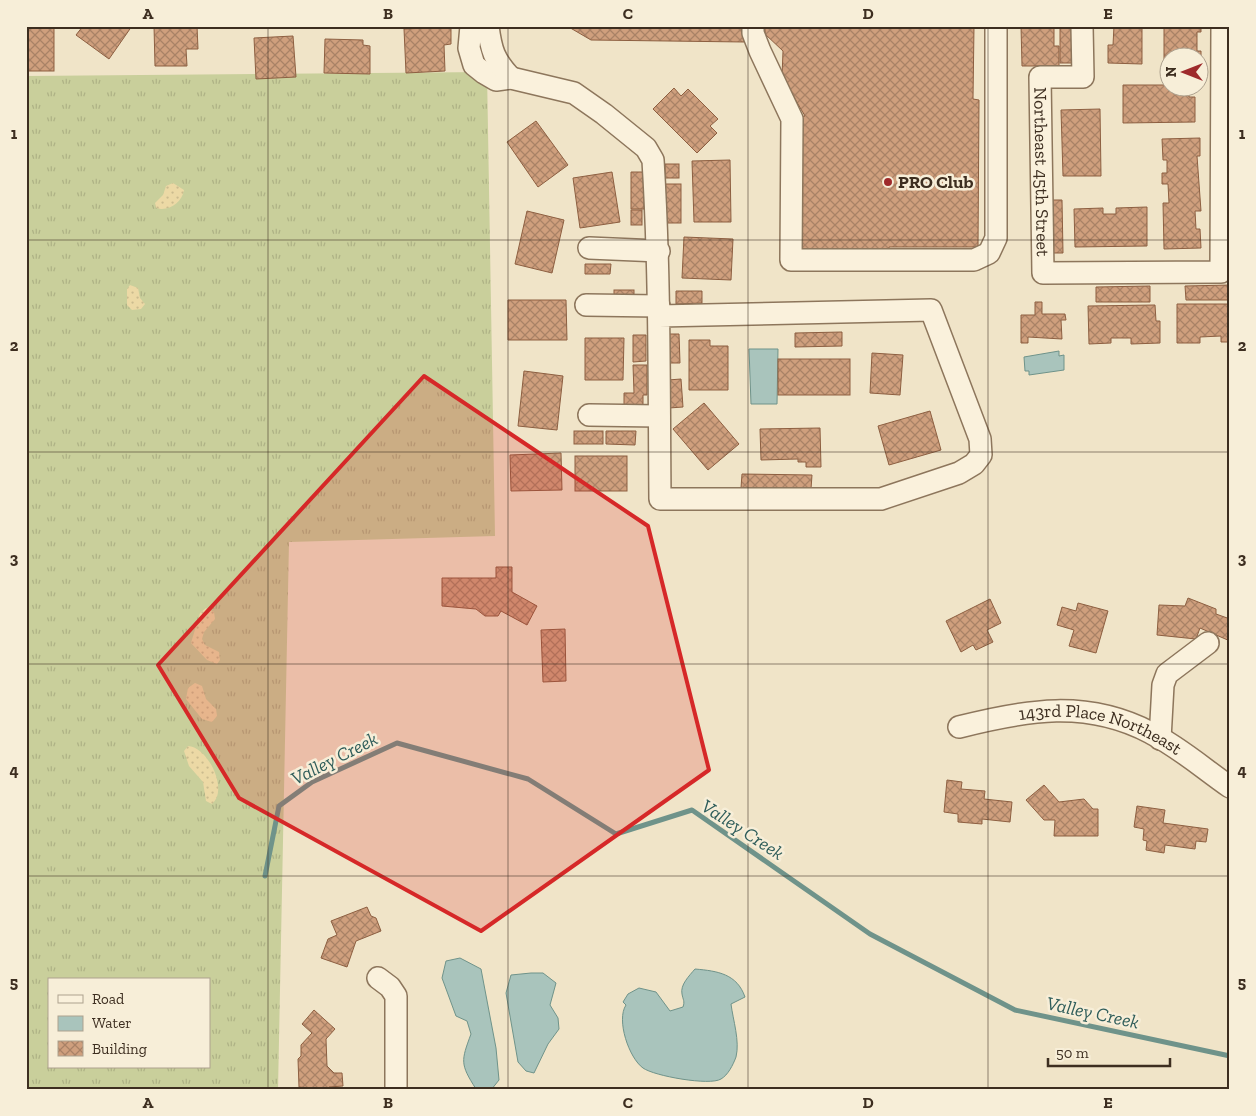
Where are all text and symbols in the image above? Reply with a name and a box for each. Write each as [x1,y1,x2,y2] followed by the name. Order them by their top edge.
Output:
[143,4,154,23] text: A
[383,4,393,23] text: B
[623,4,633,23] text: C
[862,4,874,23] text: D
[1103,4,1113,23] text: E
[1158,48,1208,98] north arrow
[1163,66,1180,77] text: N
[1029,87,1054,257] street label: Northeast 45th Street
[11,124,18,143] text: 1
[1239,124,1246,143] text: 1
[898,171,973,193] place label: PRO Club
[882,176,894,188] marker: PRO Club
[10,336,19,355] text: 2
[1238,336,1247,355] text: 2
[10,549,19,568] text: 3
[1238,549,1247,568] text: 3
[1017,700,1186,760] street label: 143rd Place Northeast
[287,727,381,790] water label: Valley Creek
[9,761,19,780] text: 4
[1237,761,1247,780] text: 4
[697,794,788,865] water label: Valley Creek
[10,973,18,992] text: 5
[1238,973,1246,992] text: 5
[48,978,210,1068] legend
[92,990,125,1008] text: Road
[1044,991,1141,1034] water label: Valley Creek
[92,1014,132,1032] text: Water
[1048,1036,1171,1068] scale bar
[92,1040,147,1058] text: Building
[1056,1044,1089,1062] text: 50 m
[143,1093,154,1112] text: A
[383,1093,393,1112] text: B
[623,1093,633,1112] text: C
[862,1093,874,1112] text: D
[1103,1093,1113,1112] text: E

